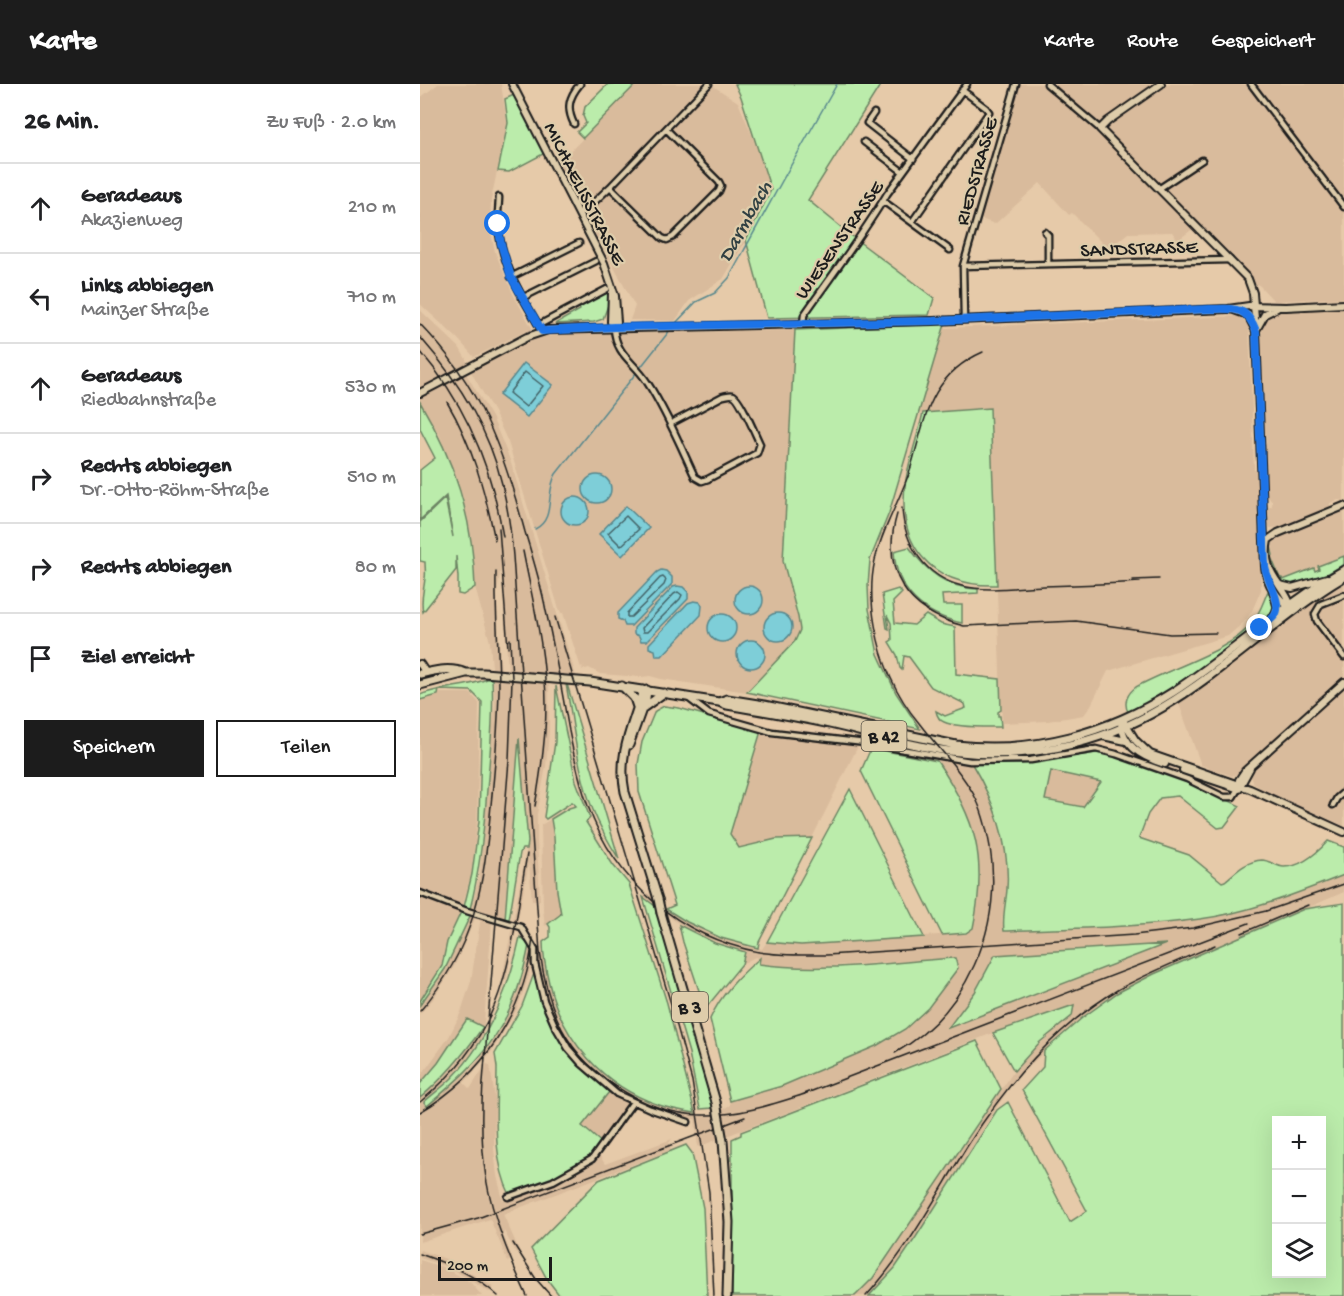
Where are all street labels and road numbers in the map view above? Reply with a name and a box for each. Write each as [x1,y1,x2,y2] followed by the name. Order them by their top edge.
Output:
[952,114,1005,229] street label: RIEDSTRASSE
[537,119,629,271] street label: MICHAELISSTRASSE
[791,176,891,305] street label: WIESENSTRASSE
[1080,237,1200,264] street label: SANDSTRASSE
[862,721,906,751] road number: B 42
[672,992,708,1022] road number: B 3

